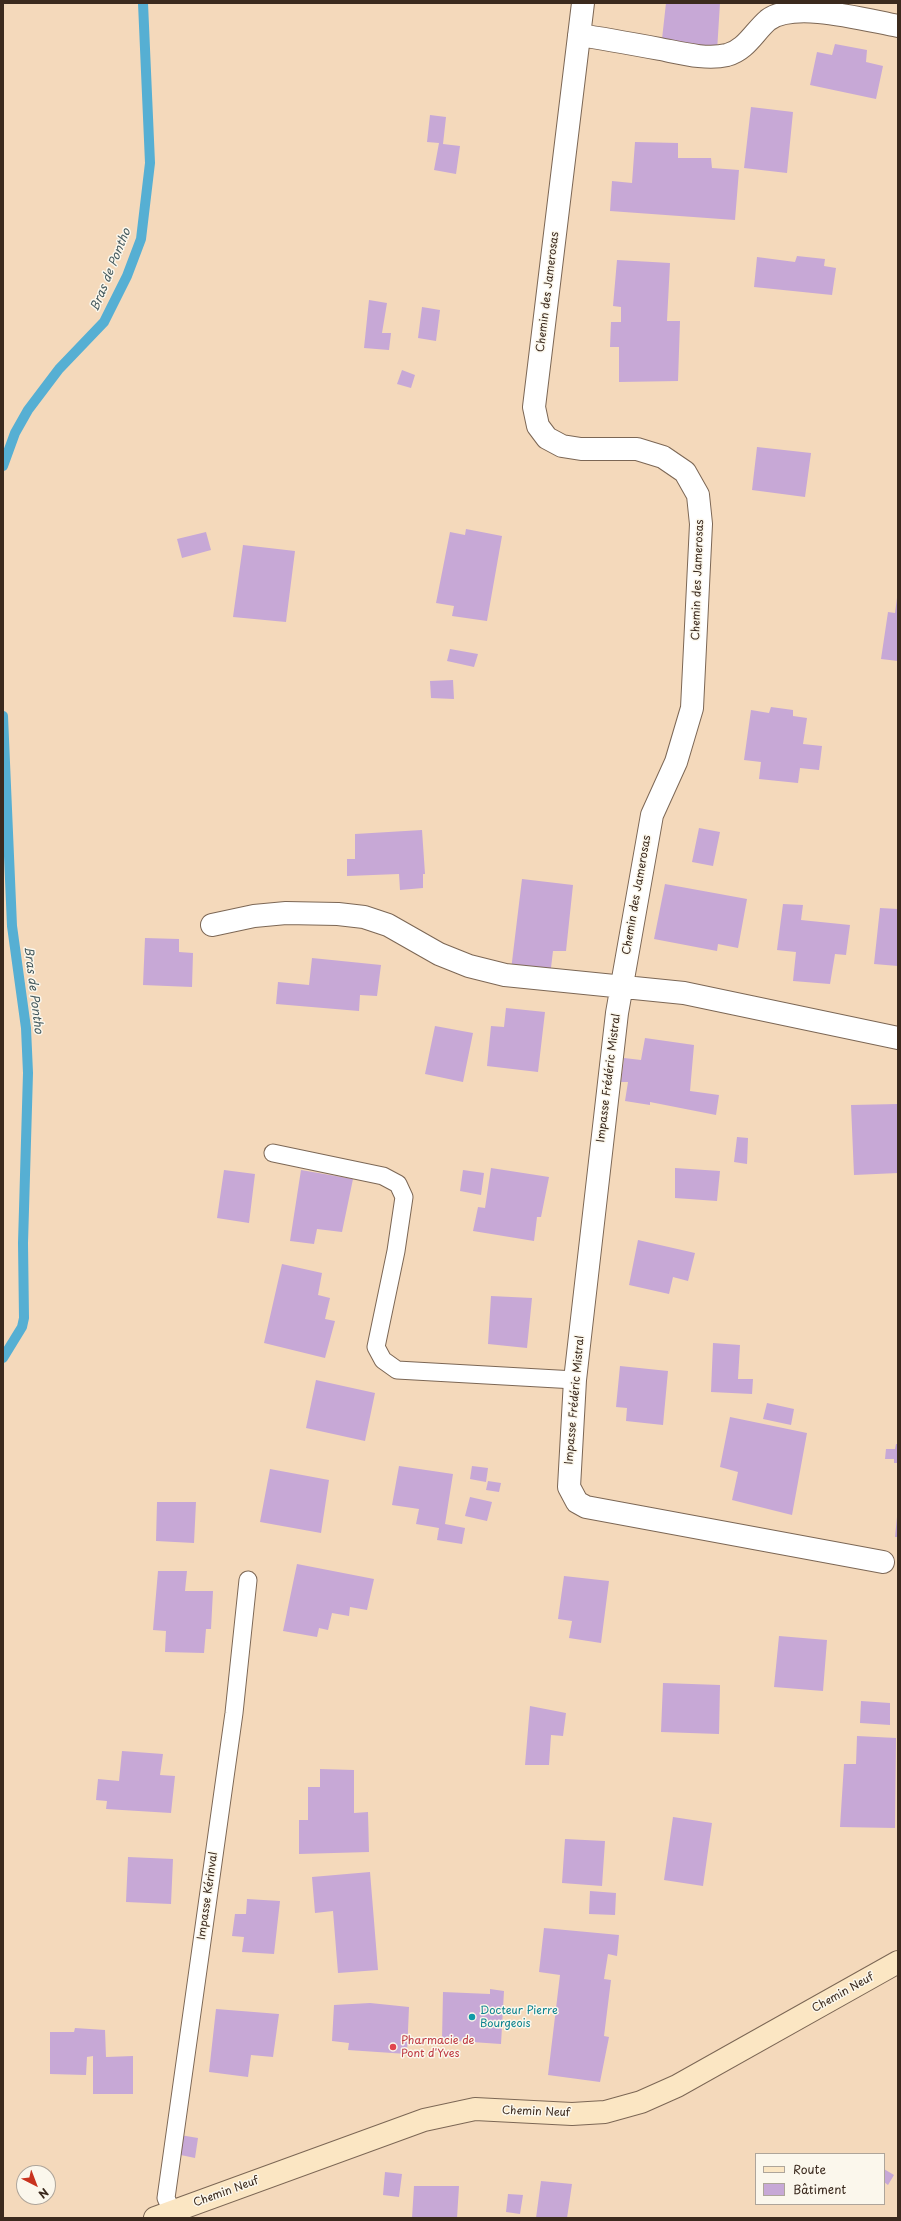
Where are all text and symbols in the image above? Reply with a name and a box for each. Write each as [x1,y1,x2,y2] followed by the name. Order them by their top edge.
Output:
[88,227,134,313] water label: Bras de Pontho
[534,231,562,353] street label: Chemin des Jamerosas
[689,519,707,641] street label: Chemin des Jamerosas
[620,834,654,956] street label: Chemin des Jamerosas
[21,946,45,1034] water label: Bras de Pontho
[595,1013,623,1143] street label: Impasse Frédéric Mistral
[563,1335,587,1465] street label: Impasse Frédéric Mistral
[195,1851,221,1941] street label: Impasse Kérinval
[810,1971,876,2015] street label: Chemin Neuf
[480,2004,558,2030] place label: Docteur Pierre Bourgeois
[467,2012,477,2022] marker: Docteur Pierre Bourgeois
[401,2034,474,2060] place label: Pharmacie de Pont d'Yves
[388,2042,398,2052] marker: Pharmacie de Pont d'Yves
[502,2104,570,2120] street label: Chemin Neuf
[755,2153,885,2205] legend
[793,2160,826,2178] text: Route
[16,2165,56,2205] north arrow
[192,2174,260,2210] street label: Chemin Neuf
[793,2180,846,2198] text: Bâtiment
[35,2184,53,2203] text: N

